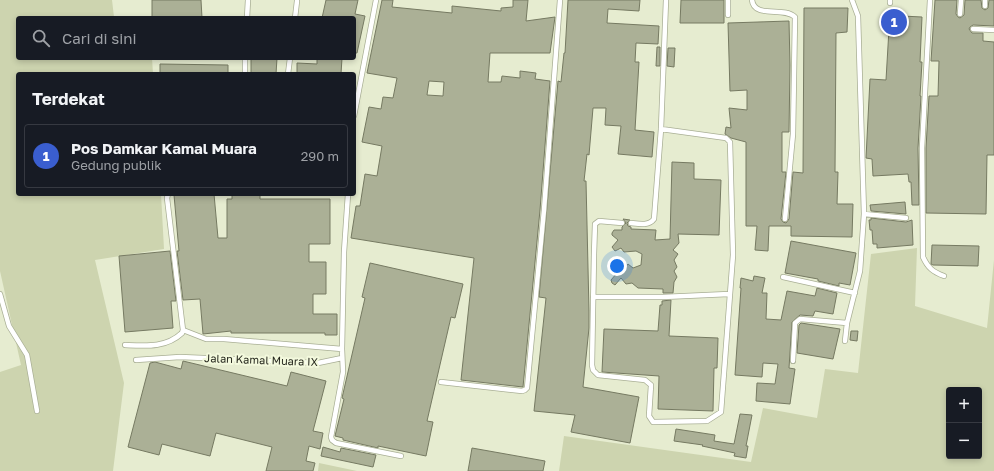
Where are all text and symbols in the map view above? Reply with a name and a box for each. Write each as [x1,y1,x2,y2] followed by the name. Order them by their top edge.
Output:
[881,7,907,37] pin: 1
[16,16,356,60] search box
[30,27,52,49] icon: search
[62,29,137,47] text: Cari di sini
[32,88,105,109] text: Terdekat
[71,139,257,157] text: Pos Damkar Kamal Muara
[43,148,49,164] text: 1
[301,148,339,164] text: 290 m
[71,157,162,173] text: Gedung publik
[607,256,627,276] your location
[204,351,318,368] street label: Jalan Kamal Muara IX
[946,387,982,459] map controls
[946,387,982,423] button: +
[946,423,982,459] button: −

